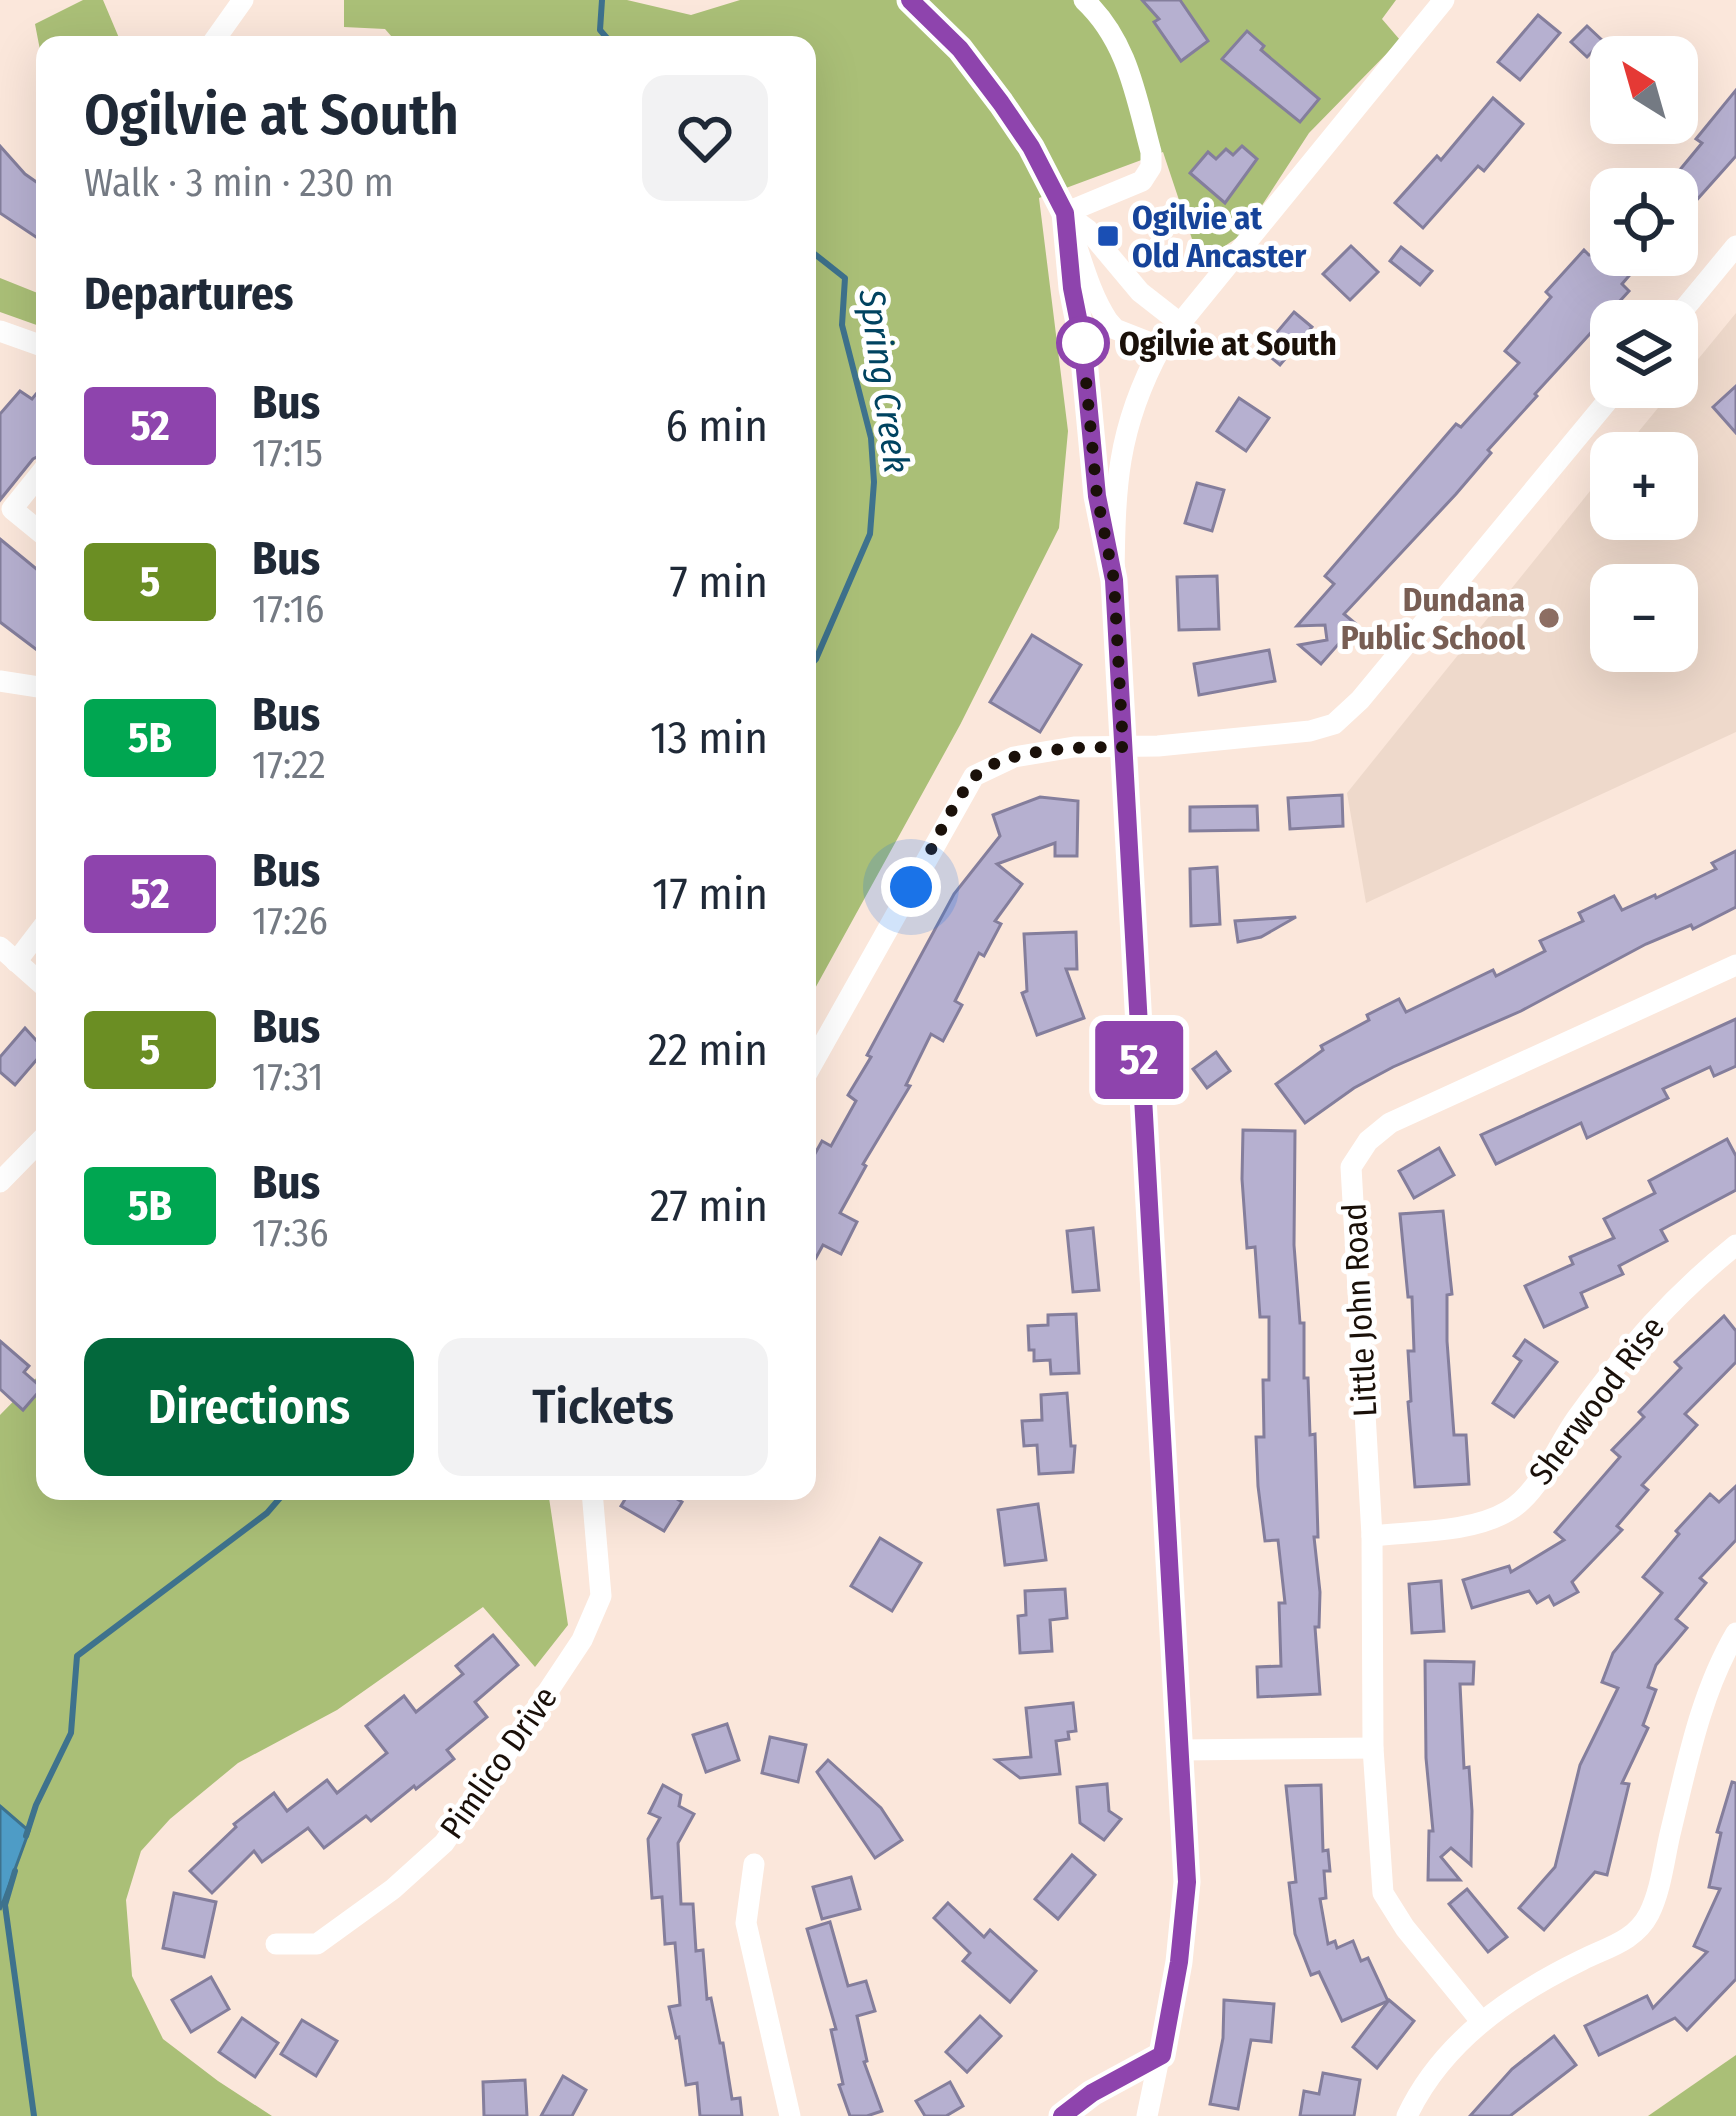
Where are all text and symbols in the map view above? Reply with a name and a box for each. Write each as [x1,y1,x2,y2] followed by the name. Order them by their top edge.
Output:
[1590,36,1698,144] north arrow
[1590,36,1698,672] map controls
[642,75,768,201] button: heart
[84,81,459,149] text: Ogilvie at South
[84,160,394,206] text: Walk · 3 min · 230 m
[1590,168,1698,276] button: locate
[1132,198,1307,276] place label: Ogilvie at Old Ancaster
[1095,223,1121,249] marker: Ogilvie at Old Ancaster
[84,267,293,321] text: Departures
[849,286,919,476] water label: Spring Creek
[1590,300,1698,408] button: layers
[1058,318,1108,368] marker: Ogilvie at South
[1119,324,1337,364] place label: Ogilvie at South
[252,376,320,430] text: Bus
[665,399,768,453] text: 6 min
[130,401,170,451] text: 52
[252,430,323,476] text: 17:15
[1590,432,1698,540] button: +
[252,532,320,586] text: Bus
[670,555,768,609] text: 7 min
[140,557,160,607] text: 5
[1590,564,1698,672] button: −
[1341,580,1526,658] place label: Dundana Public School
[252,586,324,632] text: 17:16
[1536,605,1562,631] marker: Dundana Public School
[252,688,320,742] text: Bus
[650,711,768,765] text: 13 min
[128,713,172,763] text: 5B
[252,742,326,788] text: 17:22
[252,844,320,898] text: Bus
[881,857,941,917] your location
[652,867,768,921] text: 17 min
[130,869,170,919] text: 52
[252,898,328,944] text: 17:26
[252,1000,320,1054] text: Bus
[1085,1021,1193,1099] line badge: 52
[648,1023,768,1077] text: 22 min
[140,1025,160,1075] text: 5
[1119,1035,1159,1085] text: 52
[252,1054,324,1100] text: 17:31
[252,1156,320,1210] text: Bus
[650,1179,768,1233] text: 27 min
[128,1181,172,1231] text: 5B
[1334,1202,1386,1418] street label: Little John Road
[252,1210,329,1256] text: 17:36
[1521,1309,1673,1493] street label: Sherwood Rise
[84,1338,414,1476] button: Directions
[438,1338,768,1476] button: Tickets
[432,1679,566,1846] street label: Pimlico Drive

